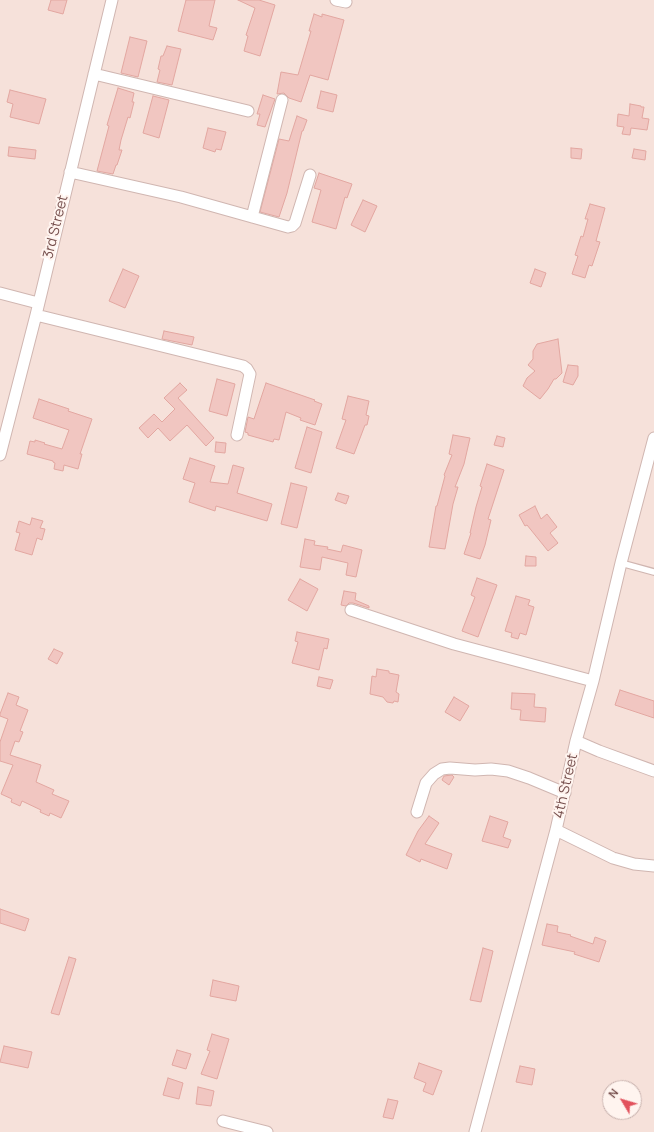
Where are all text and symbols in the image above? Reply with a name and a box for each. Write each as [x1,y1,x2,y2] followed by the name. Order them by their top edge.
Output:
[40,194,72,260] street label: 3rd Street
[550,752,582,820] street label: 4th Street
[602,1080,642,1120] north arrow
[605,1085,621,1101] text: N

